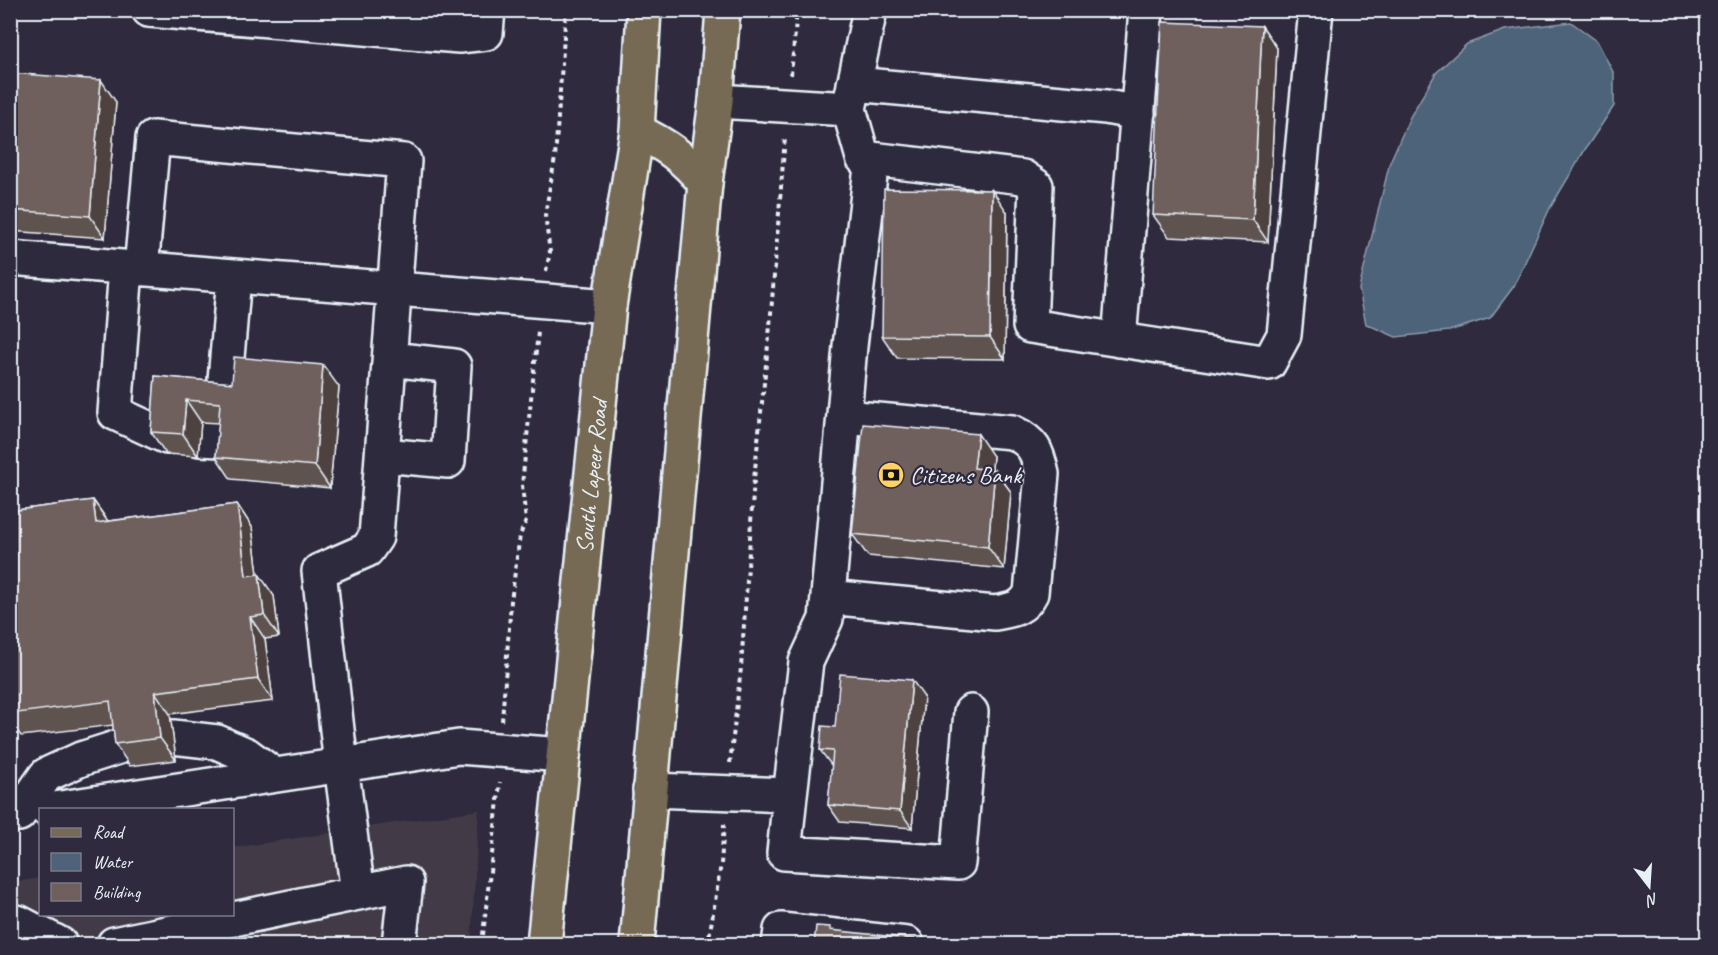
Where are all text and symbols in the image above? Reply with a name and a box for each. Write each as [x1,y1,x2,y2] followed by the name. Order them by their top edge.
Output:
[569,395,615,554] street label: South Lapeer Road
[876,460,906,490] bank icon: Citizens Bank
[910,460,1023,490] place label: Citizens Bank
[39,808,234,916] legend
[93,821,126,843] text: Road
[93,851,134,873] text: Water
[1619,856,1679,916] north arrow
[93,881,142,903] text: Building
[1642,888,1661,911] text: N

